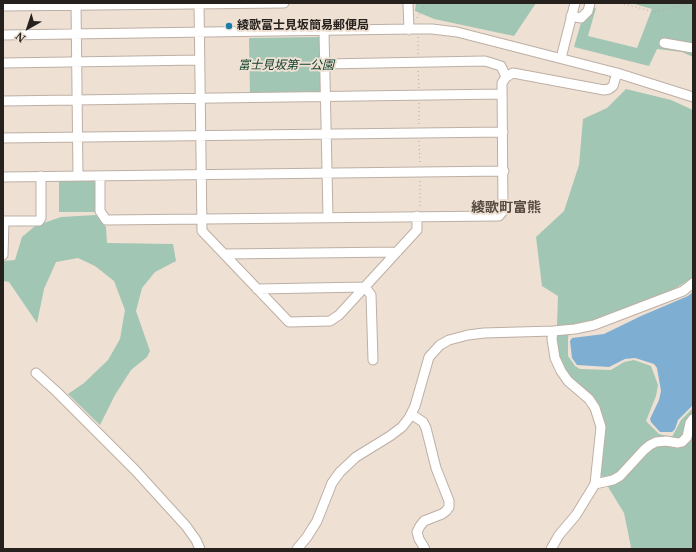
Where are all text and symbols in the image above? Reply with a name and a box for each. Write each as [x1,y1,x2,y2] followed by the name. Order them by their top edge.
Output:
[8,8,48,48] north arrow
[237,19,369,33] place label: 綾歌富士見坂簡易郵便局
[224,21,234,31] marker: 綾歌富士見坂簡易郵便局
[12,29,28,46] text: N
[238,59,334,73] park label: 富士見坂第一公園
[471,200,541,216] district label: 綾歌町富熊

